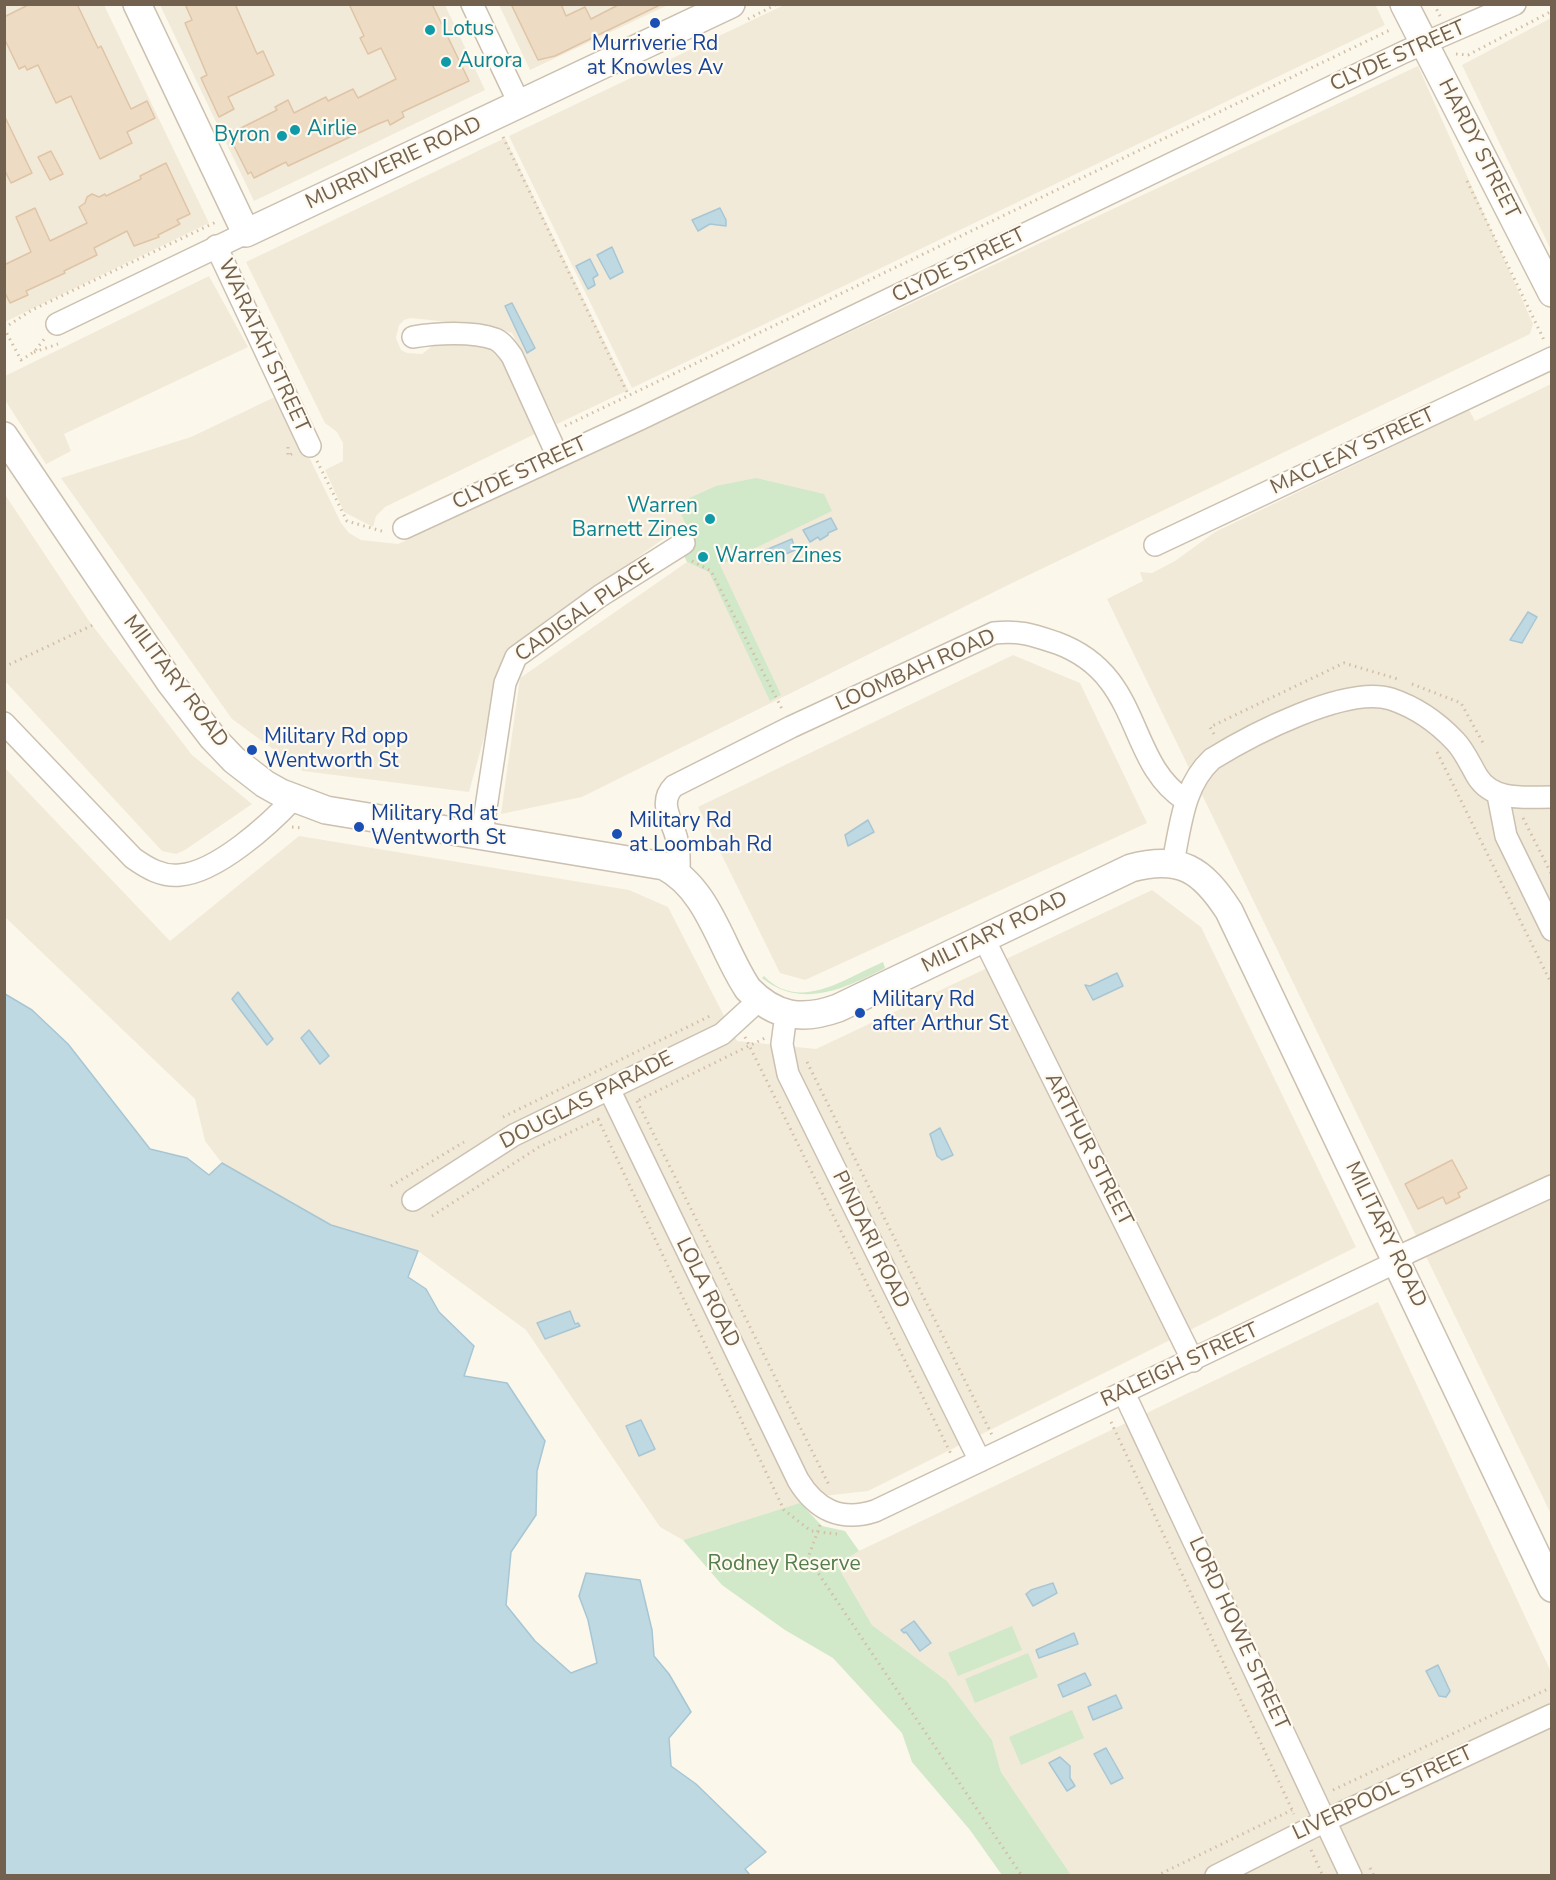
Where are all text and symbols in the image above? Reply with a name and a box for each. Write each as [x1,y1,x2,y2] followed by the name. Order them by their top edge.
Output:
[648,16,662,30] marker: Murriverie Rd at Knowles Av
[1326,16,1470,98] street label: CLYDE STREET
[442,17,494,43] place label: Lotus
[423,23,437,37] marker: Lotus
[587,32,723,82] place label: Murriverie Rd at Knowles Av
[458,49,523,75] place label: Aurora
[439,55,453,69] marker: Aurora
[1432,75,1524,223] street label: HARDY STREET
[302,112,486,216] street label: MURRIVERIE ROAD
[307,117,357,143] place label: Airlie
[214,123,270,149] place label: Byron
[288,123,302,137] marker: Airlie
[275,129,289,143] marker: Byron
[888,223,1030,309] street label: CLYDE STREET
[212,255,314,437] street label: WARATAH STREET
[1267,403,1439,501] street label: MACLEAY STREET
[449,432,591,516] street label: CLYDE STREET
[572,494,698,544] place label: Warren Barnett Zines
[703,512,717,526] marker: Warren Barnett Zines
[715,544,842,570] place label: Warren Zines
[696,550,710,564] marker: Warren Zines
[511,554,659,668] street label: CADIGAL PLACE
[117,611,233,753] street label: MILITARY ROAD
[832,624,1000,718] street label: LOOMBAH ROAD
[264,725,408,775] place label: Military Rd opp Wentworth St
[245,743,259,757] marker: Military Rd opp Wentworth St
[371,802,506,852] place label: Military Rd at Wentworth St
[629,809,772,859] place label: Military Rd at Loombah Rd
[352,820,366,834] marker: Military Rd at Wentworth St
[610,827,624,841] marker: Military Rd at Loombah Rd
[918,887,1072,979] street label: MILITARY ROAD
[872,988,1009,1038] place label: Military Rd after Arthur St
[853,1006,867,1020] marker: Military Rd after Arthur St
[496,1046,678,1156] street label: DOUGLAS PARADE
[1039,1069,1137,1231] street label: ARTHUR STREET
[1339,1158,1431,1312] street label: MILITARY ROAD
[826,1167,914,1313] street label: PINDARI ROAD
[670,1234,744,1352] street label: LOLA ROAD
[1097,1318,1263,1414] street label: RALEIGH STREET
[1182,1533,1294,1735] street label: LORD HOWE STREET
[707,1552,861,1578] park label: Rodney Reserve
[1289,1741,1477,1847] street label: LIVERPOOL STREET

